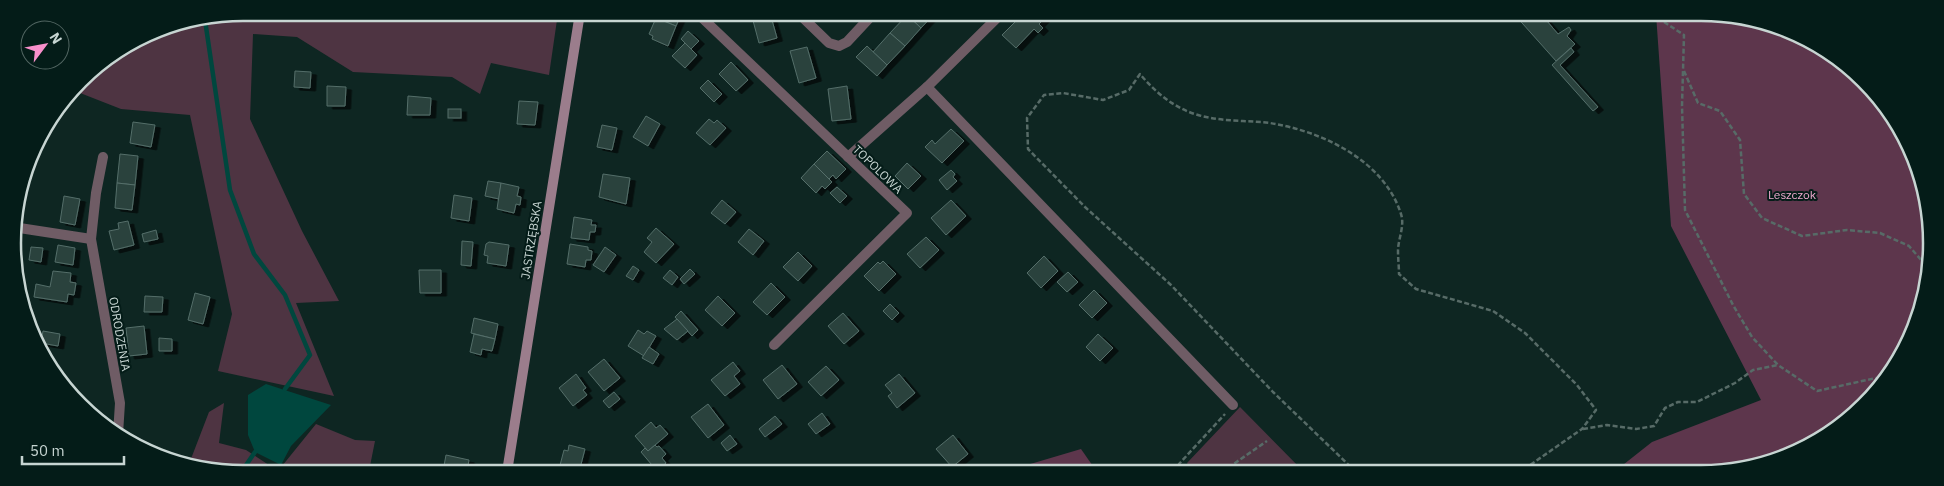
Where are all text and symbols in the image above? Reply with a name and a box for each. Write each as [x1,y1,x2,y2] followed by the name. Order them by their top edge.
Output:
[20,20,70,70] north arrow
[46,29,66,47] text: N
[850,142,906,197] street label: TOPOLOWA
[1768,187,1817,202] park label: Leszczok
[517,199,545,280] street label: JASTRZĘBSKA
[106,296,134,373] street label: ODRODZENIA
[22,434,125,466] scale bar
[30,441,65,460] text: 50 m

